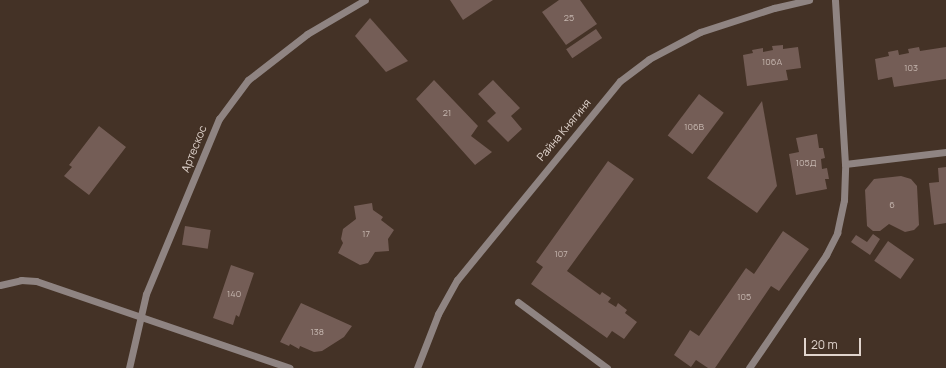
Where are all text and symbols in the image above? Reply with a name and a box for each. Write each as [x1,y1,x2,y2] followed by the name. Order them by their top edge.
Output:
[564,13,574,23] house number: 25
[762,57,782,67] house number: 106А
[904,63,918,73] house number: 103
[534,96,594,164] street label: Райна Княгиня
[443,108,451,118] house number: 21
[684,122,704,132] house number: 106В
[179,124,209,174] street label: Артескос
[796,158,816,168] house number: 105Д
[889,200,895,210] house number: 6
[362,229,370,239] house number: 17
[554,249,568,259] house number: 107
[227,289,241,299] house number: 140
[737,292,751,302] house number: 105
[310,327,324,337] house number: 138
[806,330,863,356] scale bar
[811,336,838,353] text: 20 m

